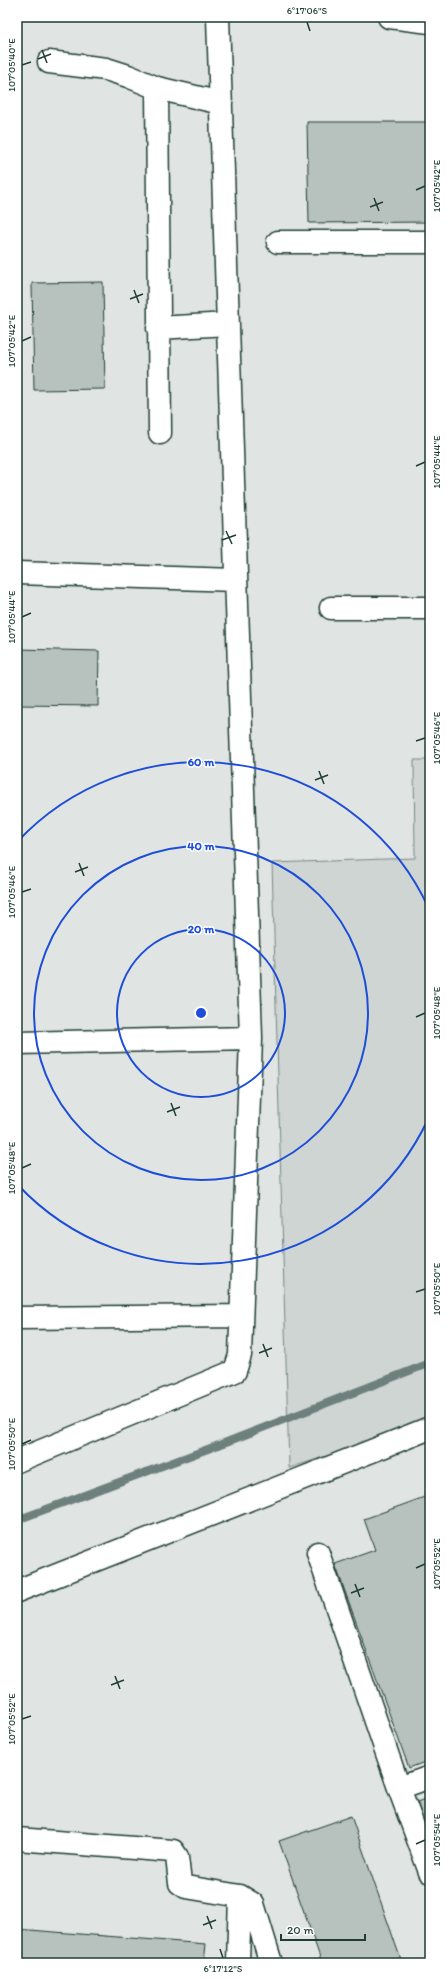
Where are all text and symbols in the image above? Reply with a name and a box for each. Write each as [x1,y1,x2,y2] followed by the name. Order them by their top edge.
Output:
[287,4,328,17] text: 6°17'06"S
[5,38,18,92] text: 107°05'40"E
[430,159,443,212] text: 107°05'42"E
[5,314,18,367] text: 107°05'42"E
[430,435,443,489] text: 107°05'44"E
[5,590,18,644] text: 107°05'44"E
[430,711,443,764] text: 107°05'46"E
[188,755,215,769] text: 60 m
[187,839,216,853] text: 40 m
[5,865,18,918] text: 107°05'46"E
[188,922,215,936] text: 20 m
[430,986,443,1039] text: 107°05'48"E
[194,1006,208,1020] centre of rings
[5,1141,18,1194] text: 107°05'48"E
[430,1262,443,1315] text: 107°05'50"E
[5,1417,18,1470] text: 107°05'50"E
[430,1538,443,1590] text: 107°05'52"E
[5,1693,18,1745] text: 107°05'52"E
[430,1813,443,1866] text: 107°05'54"E
[281,1916,365,1942] scale bar
[287,1923,314,1937] text: 20 m
[204,1962,243,1975] text: 6°17'12"S

